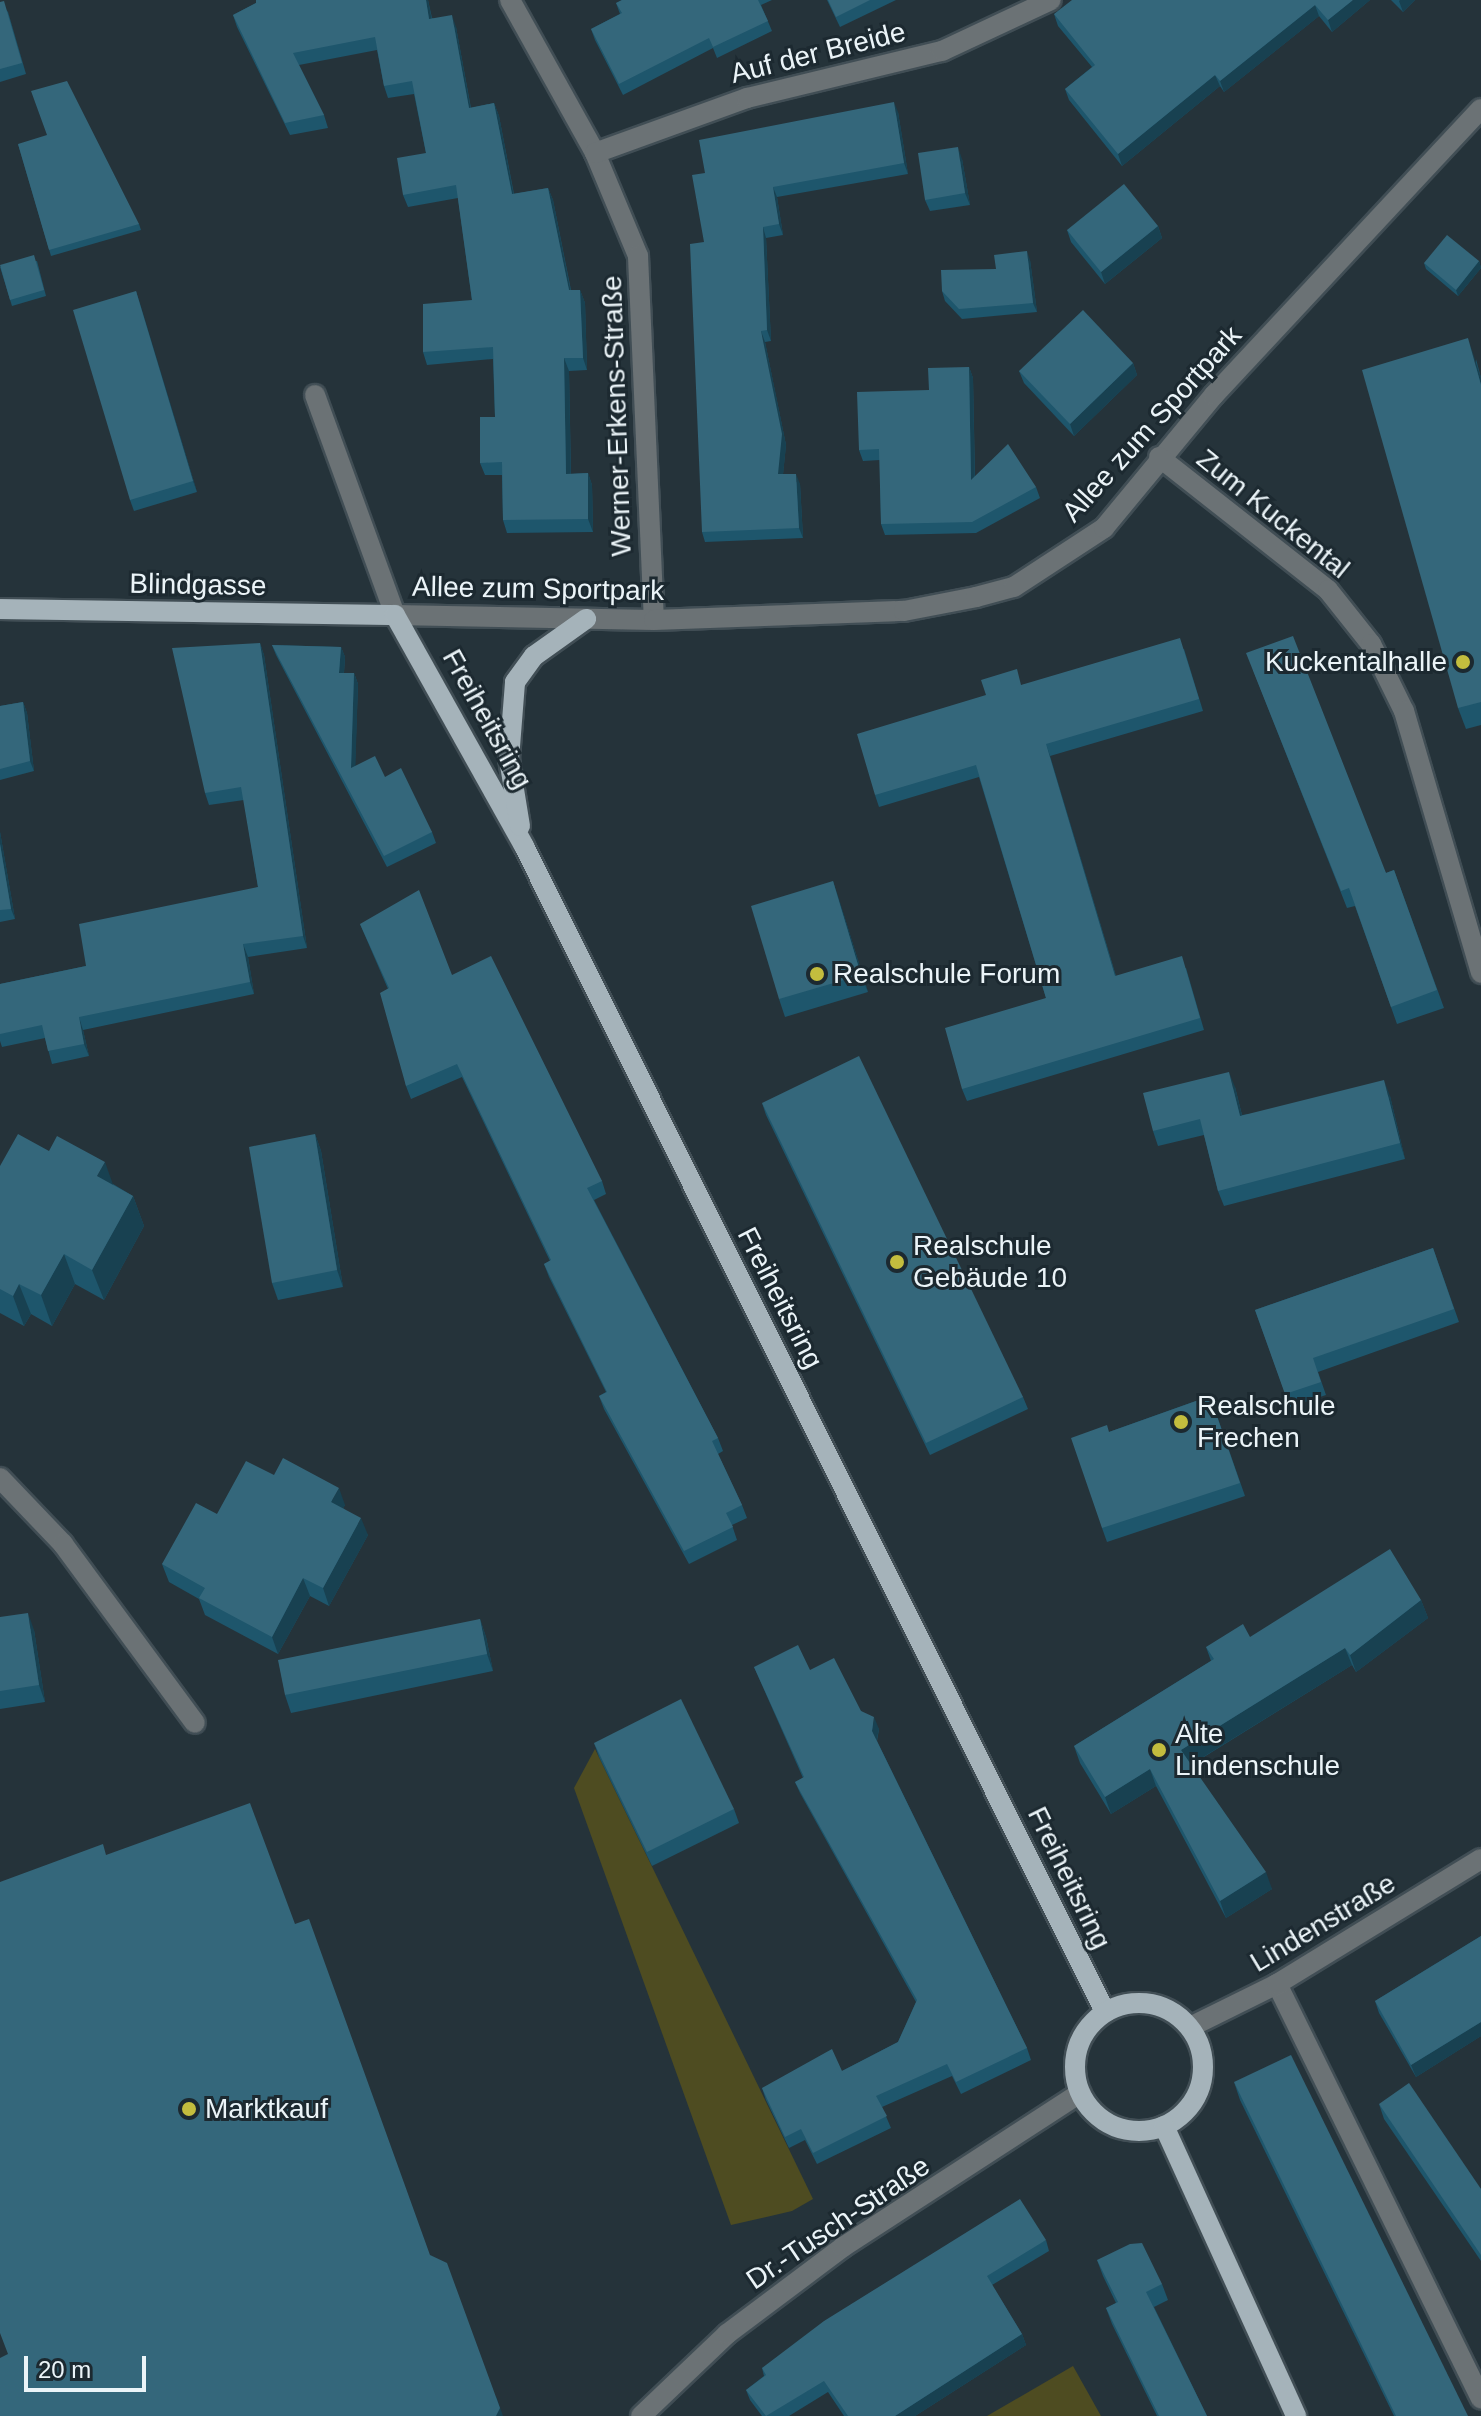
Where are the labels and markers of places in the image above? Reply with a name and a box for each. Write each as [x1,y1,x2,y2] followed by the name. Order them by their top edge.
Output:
[1265,645,1447,679] place label: Kuckentalhalle
[1454,653,1472,671] marker: Kuckentalhalle
[833,957,1060,991] place label: Realschule Forum
[808,965,826,983] marker: Realschule Forum
[913,1229,1067,1295] place label: Realschule Gebäude 10
[888,1253,906,1271] marker: Realschule Gebäude 10
[1197,1389,1336,1455] place label: Realschule Frechen
[1172,1413,1190,1431] marker: Realschule Frechen
[1175,1717,1340,1783] place label: Alte Lindenschule
[1150,1741,1168,1759] marker: Alte Lindenschule
[205,2092,328,2126] place label: Marktkauf
[180,2100,198,2118] marker: Marktkauf

